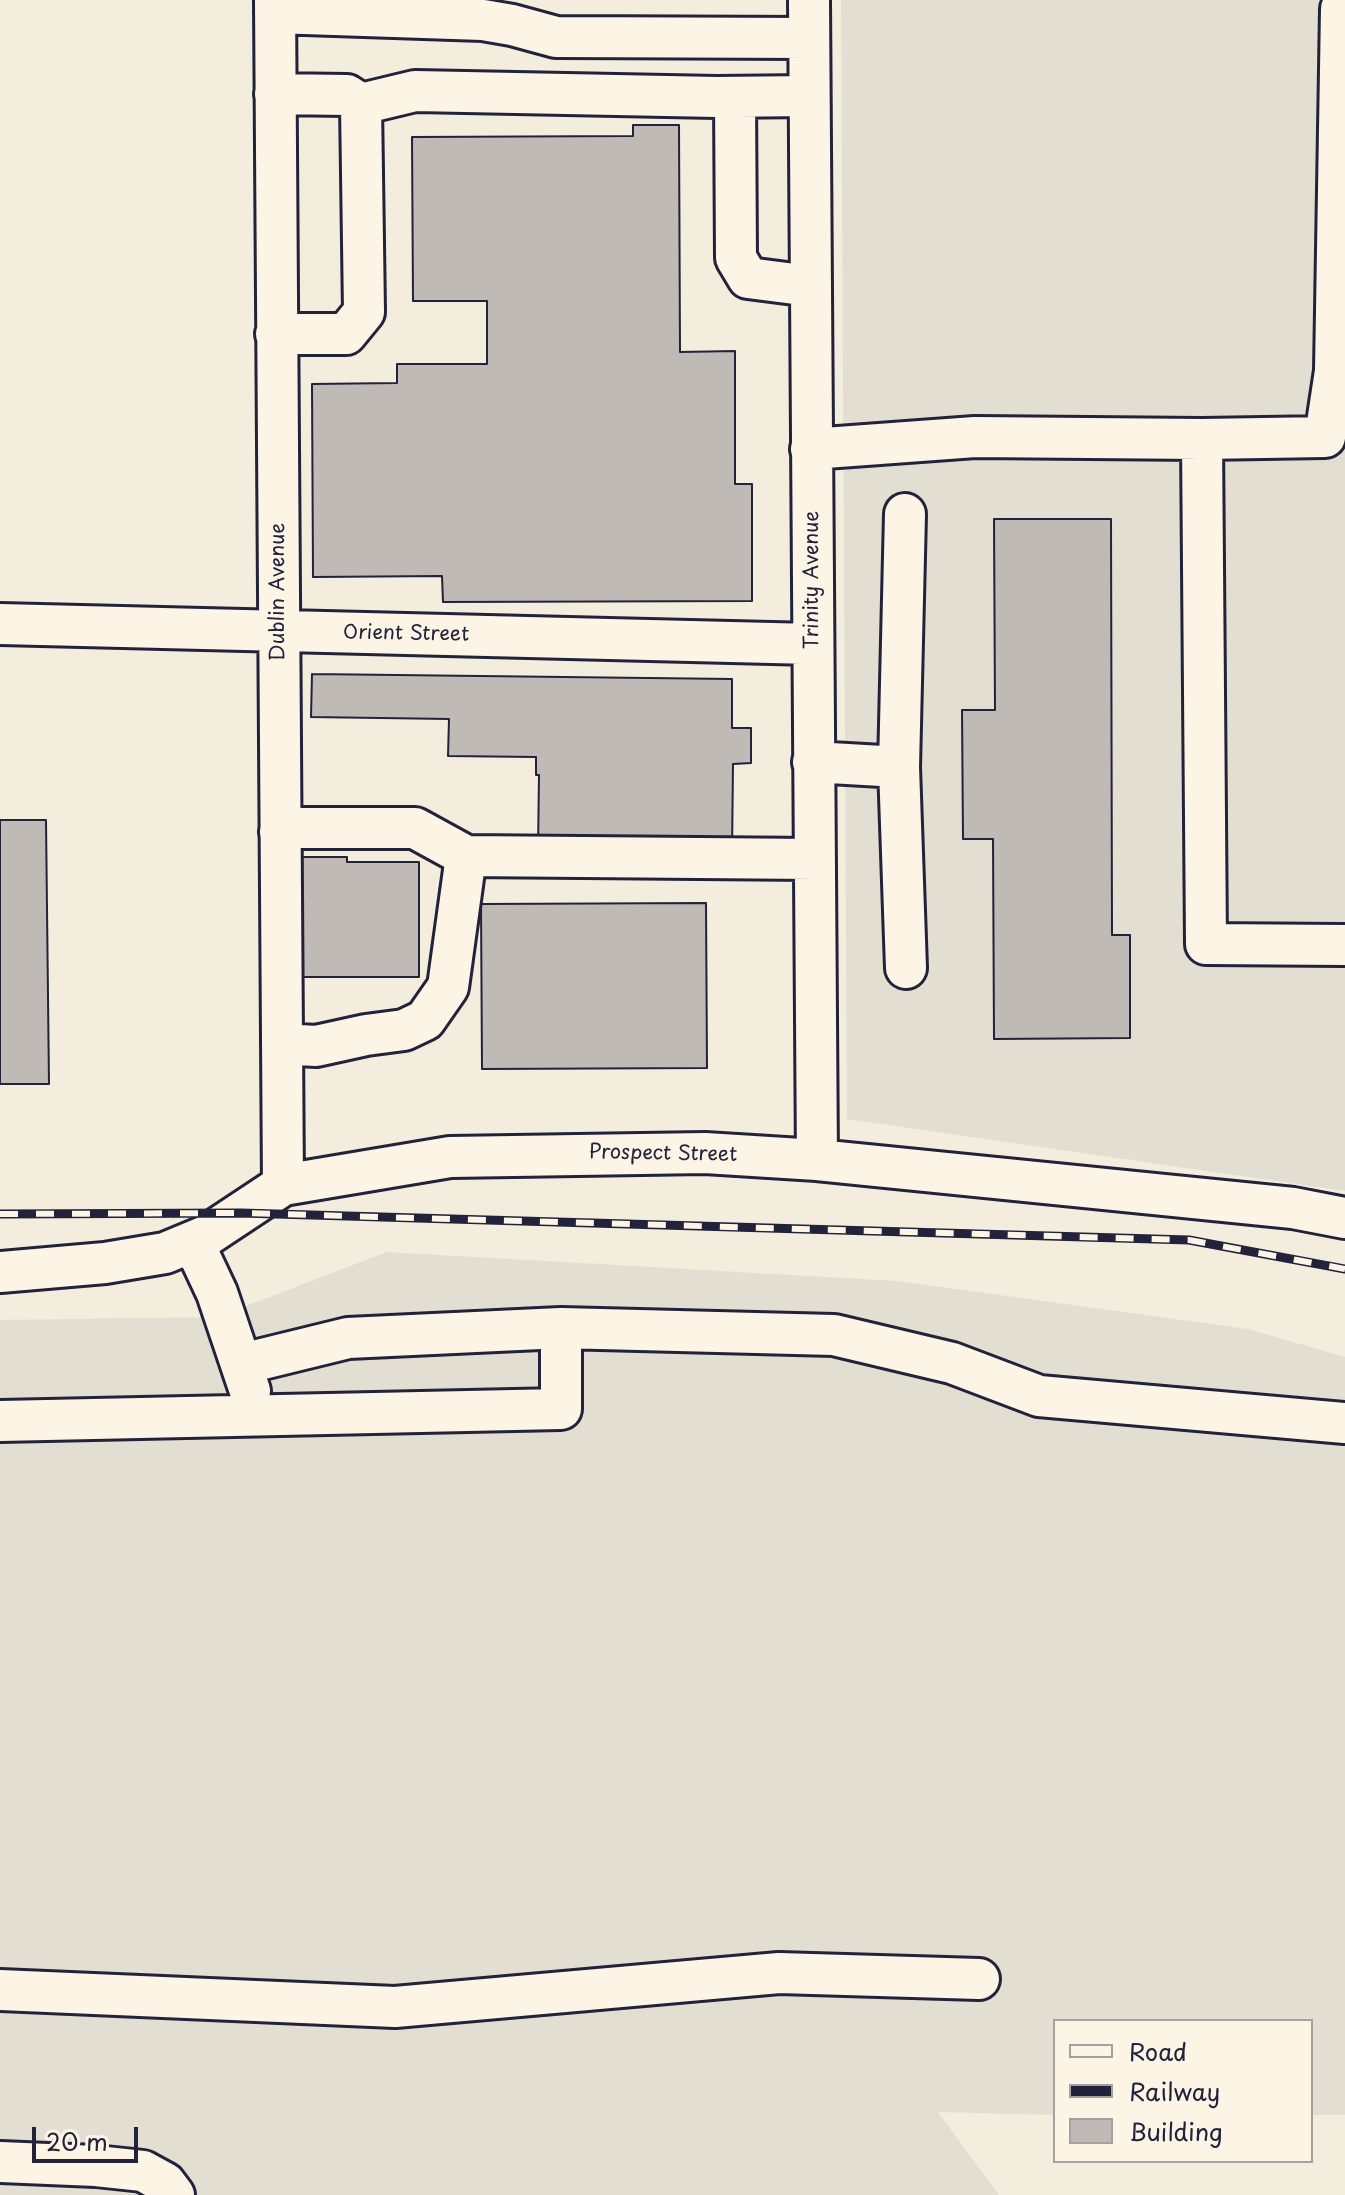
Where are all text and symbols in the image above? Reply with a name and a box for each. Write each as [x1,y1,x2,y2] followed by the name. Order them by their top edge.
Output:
[800,511,824,649] street label: Trinity Avenue
[266,523,290,661] street label: Dublin Avenue
[343,621,469,647] street label: Orient Street
[588,1141,738,1167] street label: Prospect Street
[1053,2019,1313,2163] legend
[1129,2033,1187,2069] text: Road
[1129,2073,1220,2109] text: Railway
[36,2111,142,2161] scale bar
[1129,2113,1223,2149] text: Building
[46,2123,108,2159] text: 20 m

